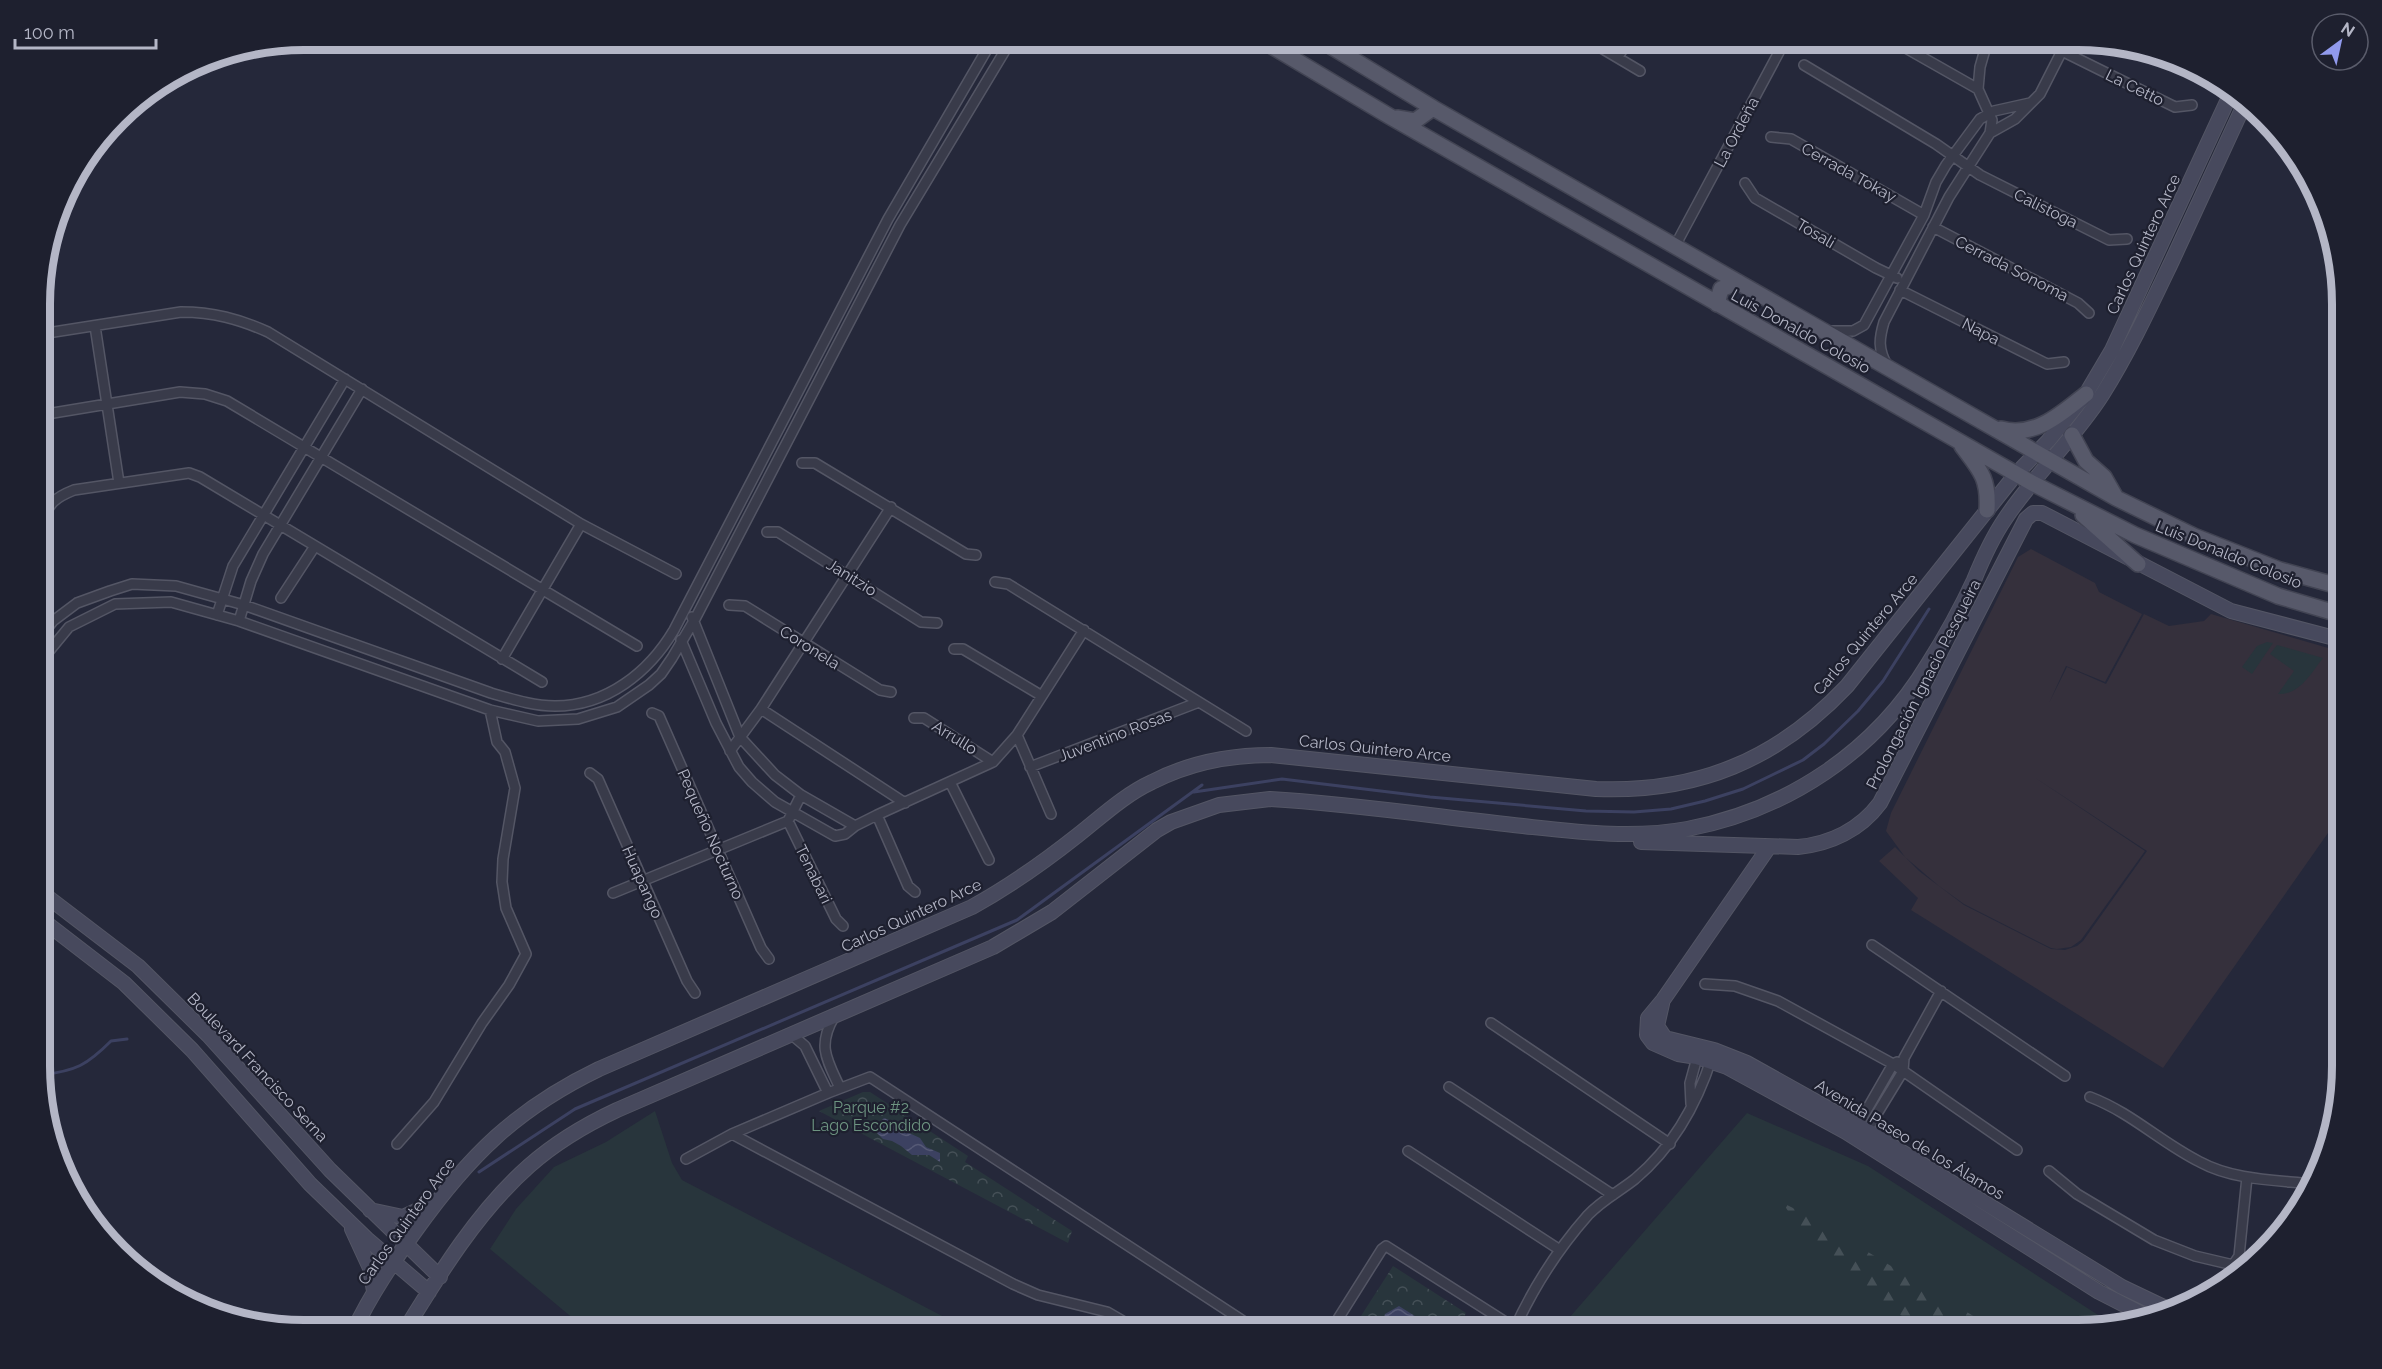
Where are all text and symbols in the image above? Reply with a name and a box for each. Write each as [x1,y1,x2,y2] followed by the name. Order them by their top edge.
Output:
[15,12,156,50] scale bar
[2310,12,2370,72] north arrow
[2338,19,2358,41] text: N
[24,22,75,43] text: 100 m
[2103,65,2167,110] street label: La Cetto
[1710,94,1763,171] street label: La Ordeña
[1798,139,1900,207] street label: Cerrada Tokay
[2103,171,2184,317] street label: Carlos Quintero Arce
[2011,185,2081,232] street label: Calistoga
[1793,215,1839,252] street label: Tosali
[1952,232,2072,305] street label: Cerrada Sonoma
[1728,285,1874,378] street label: Luis Donaldo Colosio
[1959,314,2003,349] street label: Napa
[2153,516,2305,593] street label: Luis Donaldo Colosio
[823,555,880,600] street label: Janitzio
[1809,570,1922,699] street label: Carlos Quintero Arce
[1862,576,1985,792] street label: Prolongación Ignacio Pesqueira
[776,622,843,673] street label: Coronela
[1056,705,1175,766] street label: Juventino Rosas
[929,716,981,759] street label: Arrullo
[1298,731,1452,766] street label: Carlos Quintero Arce
[673,766,748,902] street label: Pequeño Nocturno
[791,842,836,907] street label: Tenabari
[618,843,667,921] street label: Huapango
[838,875,984,956] street label: Carlos Quintero Arce
[183,989,332,1146] street label: Boulevard Francisco Serna
[1812,1074,2008,1204] street label: Avenida Paseo de los Álamos
[811,1098,931,1135] park label: Parque #2 Lago Escondido
[354,1154,459,1289] street label: Carlos Quintero Arce

